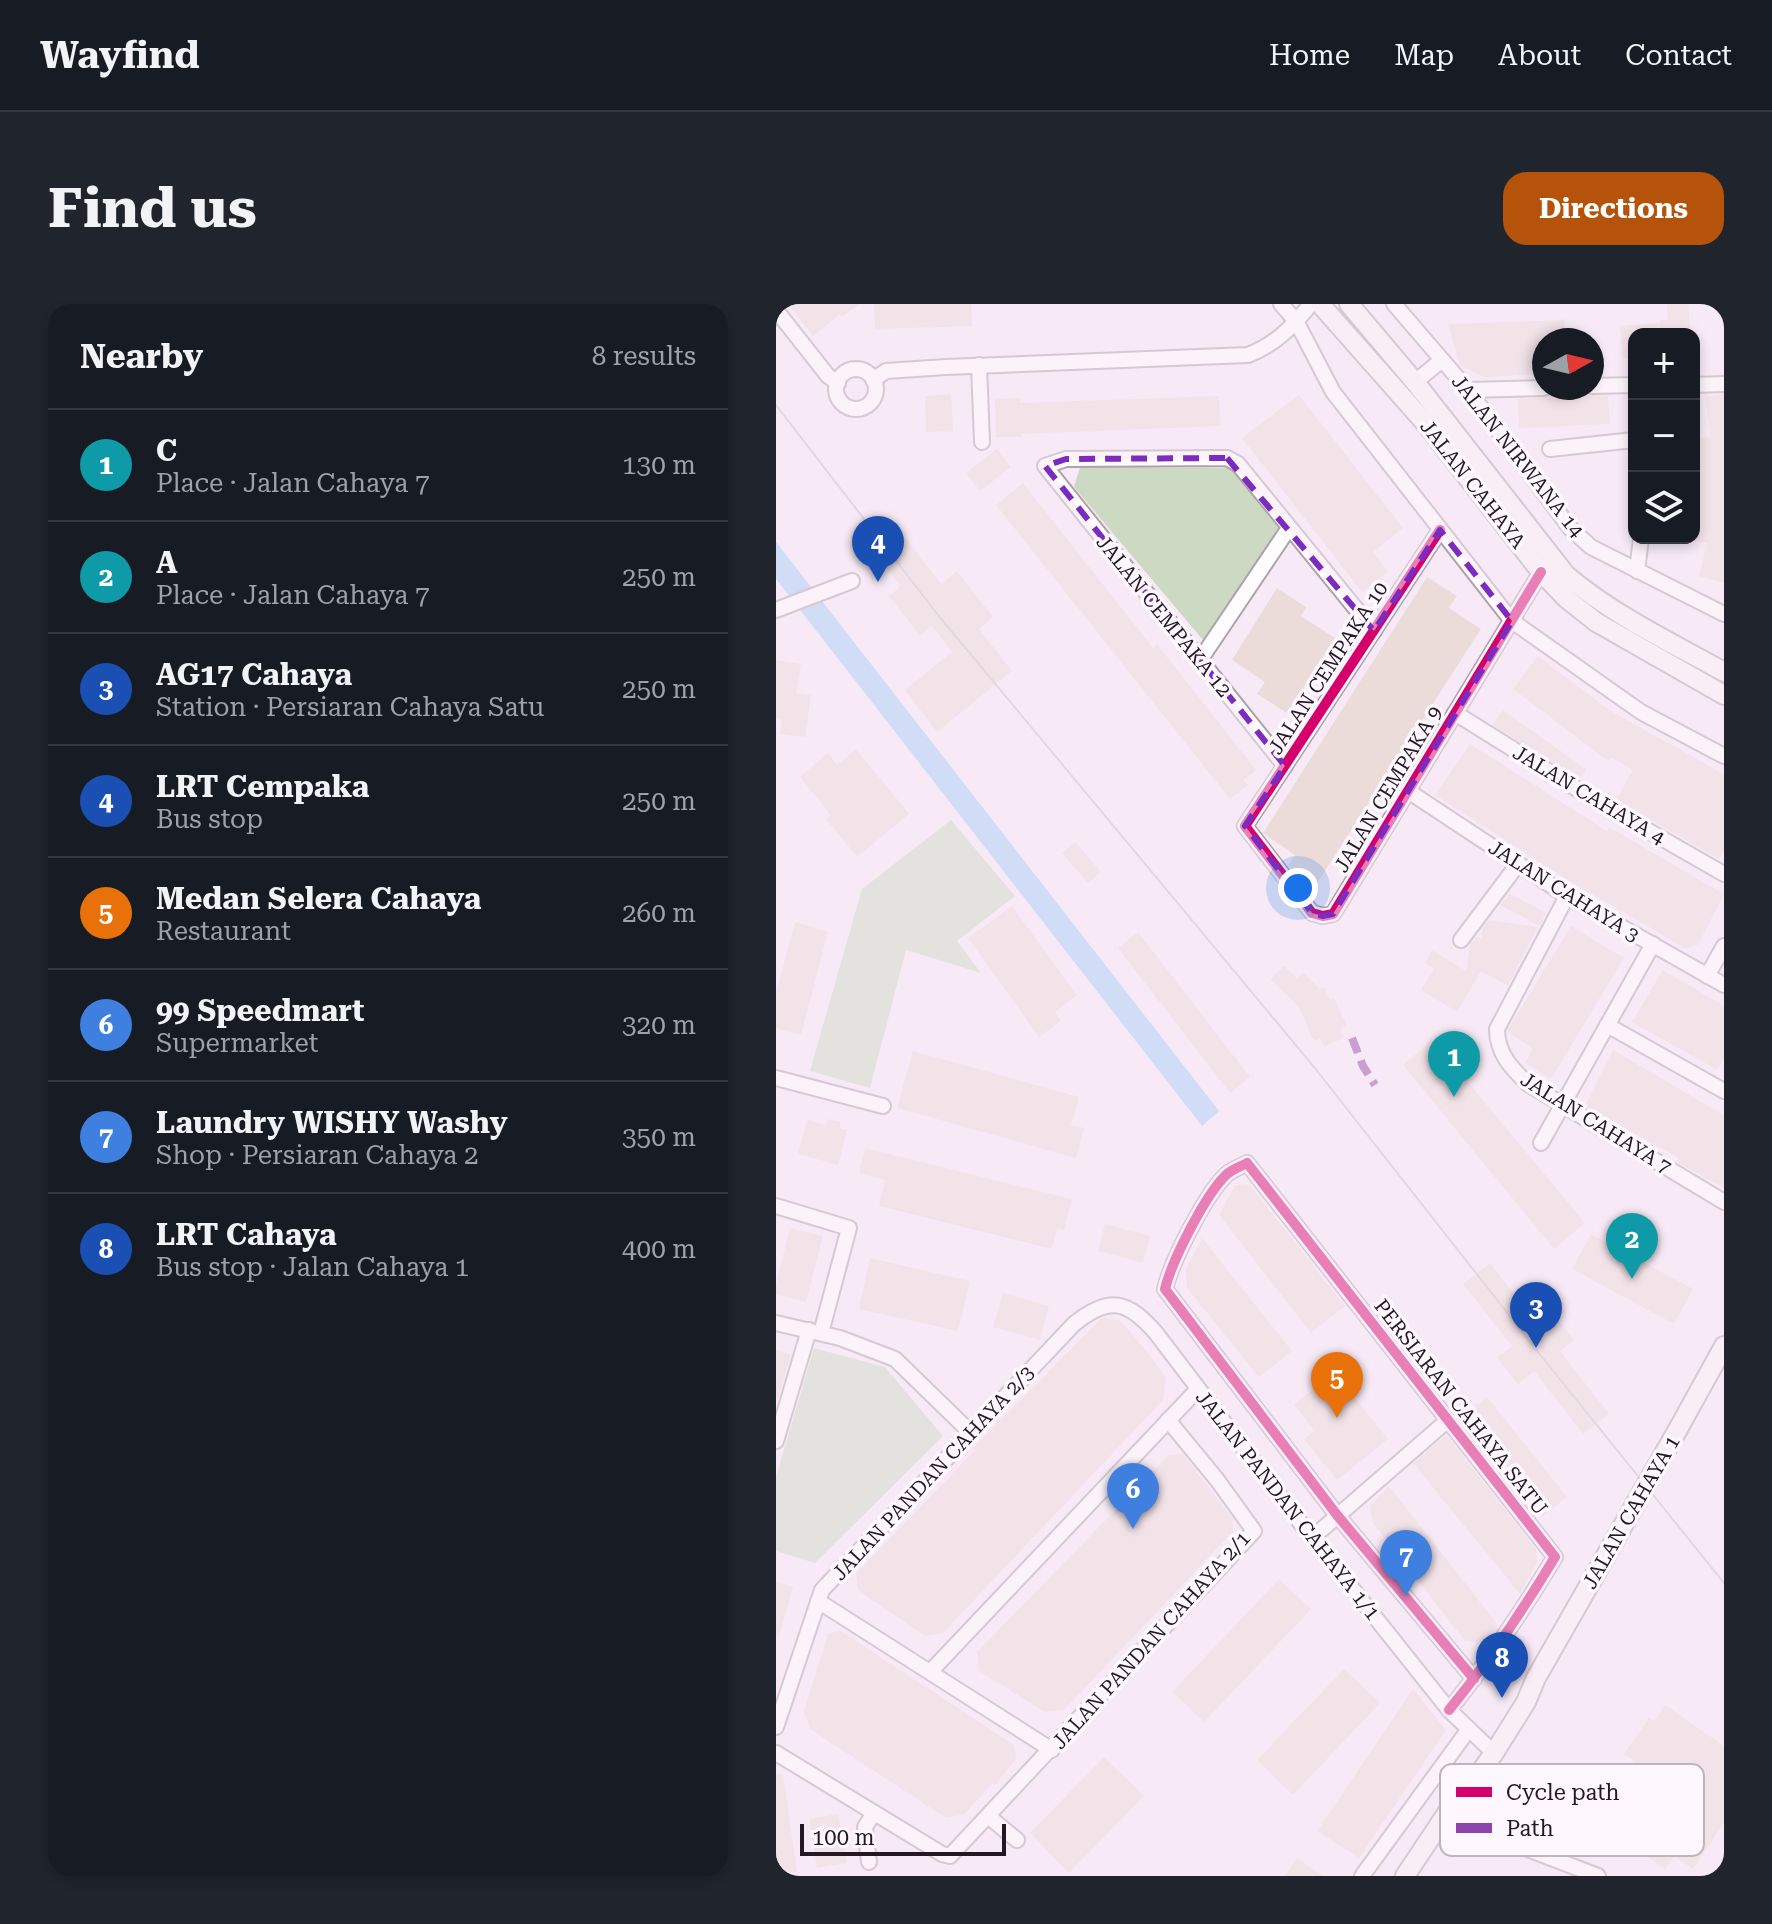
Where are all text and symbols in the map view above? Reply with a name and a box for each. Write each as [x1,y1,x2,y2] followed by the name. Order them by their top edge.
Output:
[40,33,200,77] text: Wayfind
[1269,39,1350,72] text: Home
[1394,39,1454,72] text: Map
[1498,39,1581,72] text: About
[1625,39,1732,72] text: Contact
[1503,172,1724,245] button: Directions
[48,175,257,241] text: Find us
[1532,328,1604,400] north arrow
[1628,328,1700,544] map controls
[1628,328,1700,400] button: +
[80,336,203,376] text: Nearby
[592,341,696,371] text: 8 results
[1447,370,1590,543] street label: JALAN NIRWANA 14
[1628,400,1700,472] button: −
[1415,415,1531,553] street label: JALAN CAHAYA
[156,433,177,468] text: C
[99,450,113,480] text: 1
[622,450,696,480] text: 130 m
[156,468,430,498] text: Place · Jalan Cahaya 7
[1628,472,1700,544] button: layers
[852,516,904,582] pin: 4
[1091,530,1237,702] street label: JALAN CEMPAKA 12
[156,545,178,580] text: A
[99,562,113,592] text: 2
[622,562,696,592] text: 250 m
[1263,577,1393,759] street label: JALAN CEMPAKA 10
[156,580,430,610] text: Place · Jalan Cahaya 7
[156,657,352,692] text: AG17 Cahaya
[99,674,113,704] text: 3
[622,674,696,704] text: 250 m
[156,692,544,722] text: Station · Persiaran Cahaya Satu
[1329,702,1447,876] street label: JALAN CEMPAKA 9
[1509,740,1670,850] street label: JALAN CAHAYA 4
[156,769,369,804] text: LRT Cempaka
[99,786,113,816] text: 4
[622,786,696,816] text: 250 m
[156,804,263,834] text: Bus stop
[1484,835,1644,947] street label: JALAN CAHAYA 3
[1278,868,1318,908] your location
[156,881,481,916] text: Medan Selera Cahaya
[99,898,113,928] text: 5
[622,898,696,928] text: 260 m
[156,916,291,946] text: Restaurant
[156,993,365,1028] text: 99 Speedmart
[99,1010,113,1040] text: 6
[622,1010,696,1040] text: 320 m
[156,1028,319,1058] text: Supermarket
[1428,1031,1480,1097] pin: 1
[1516,1067,1676,1179] street label: JALAN CAHAYA 7
[156,1105,508,1140] text: Laundry WISHY Washy
[99,1122,113,1152] text: 7
[622,1122,696,1152] text: 350 m
[156,1140,478,1170] text: Shop · Persiaran Cahaya 2
[1606,1213,1658,1279] pin: 2
[156,1217,337,1252] text: LRT Cahaya
[99,1234,113,1264] text: 8
[622,1234,696,1264] text: 400 m
[156,1252,469,1282] text: Bus stop · Jalan Cahaya 1
[1510,1282,1562,1348] pin: 3
[1369,1294,1553,1520] street label: PERSIARAN CAHAYA SATU
[1311,1352,1363,1418] pin: 5
[827,1361,1039,1585] street label: JALAN PANDAN CAHAYA 2/3
[1191,1385,1385,1625] street label: JALAN PANDAN CAHAYA 1/1
[1577,1431,1685,1593] street label: JALAN CAHAYA 1
[1107,1463,1159,1529] pin: 6
[1047,1526,1255,1754] street label: JALAN PANDAN CAHAYA 2/1
[1380,1530,1432,1596] pin: 7
[1476,1632,1528,1698] pin: 8
[1440,1764,1704,1856] legend
[1506,1780,1620,1805] text: Cycle path
[1506,1816,1554,1841] text: Path
[800,1820,1006,1856] scale bar
[812,1825,875,1850] text: 100 m

